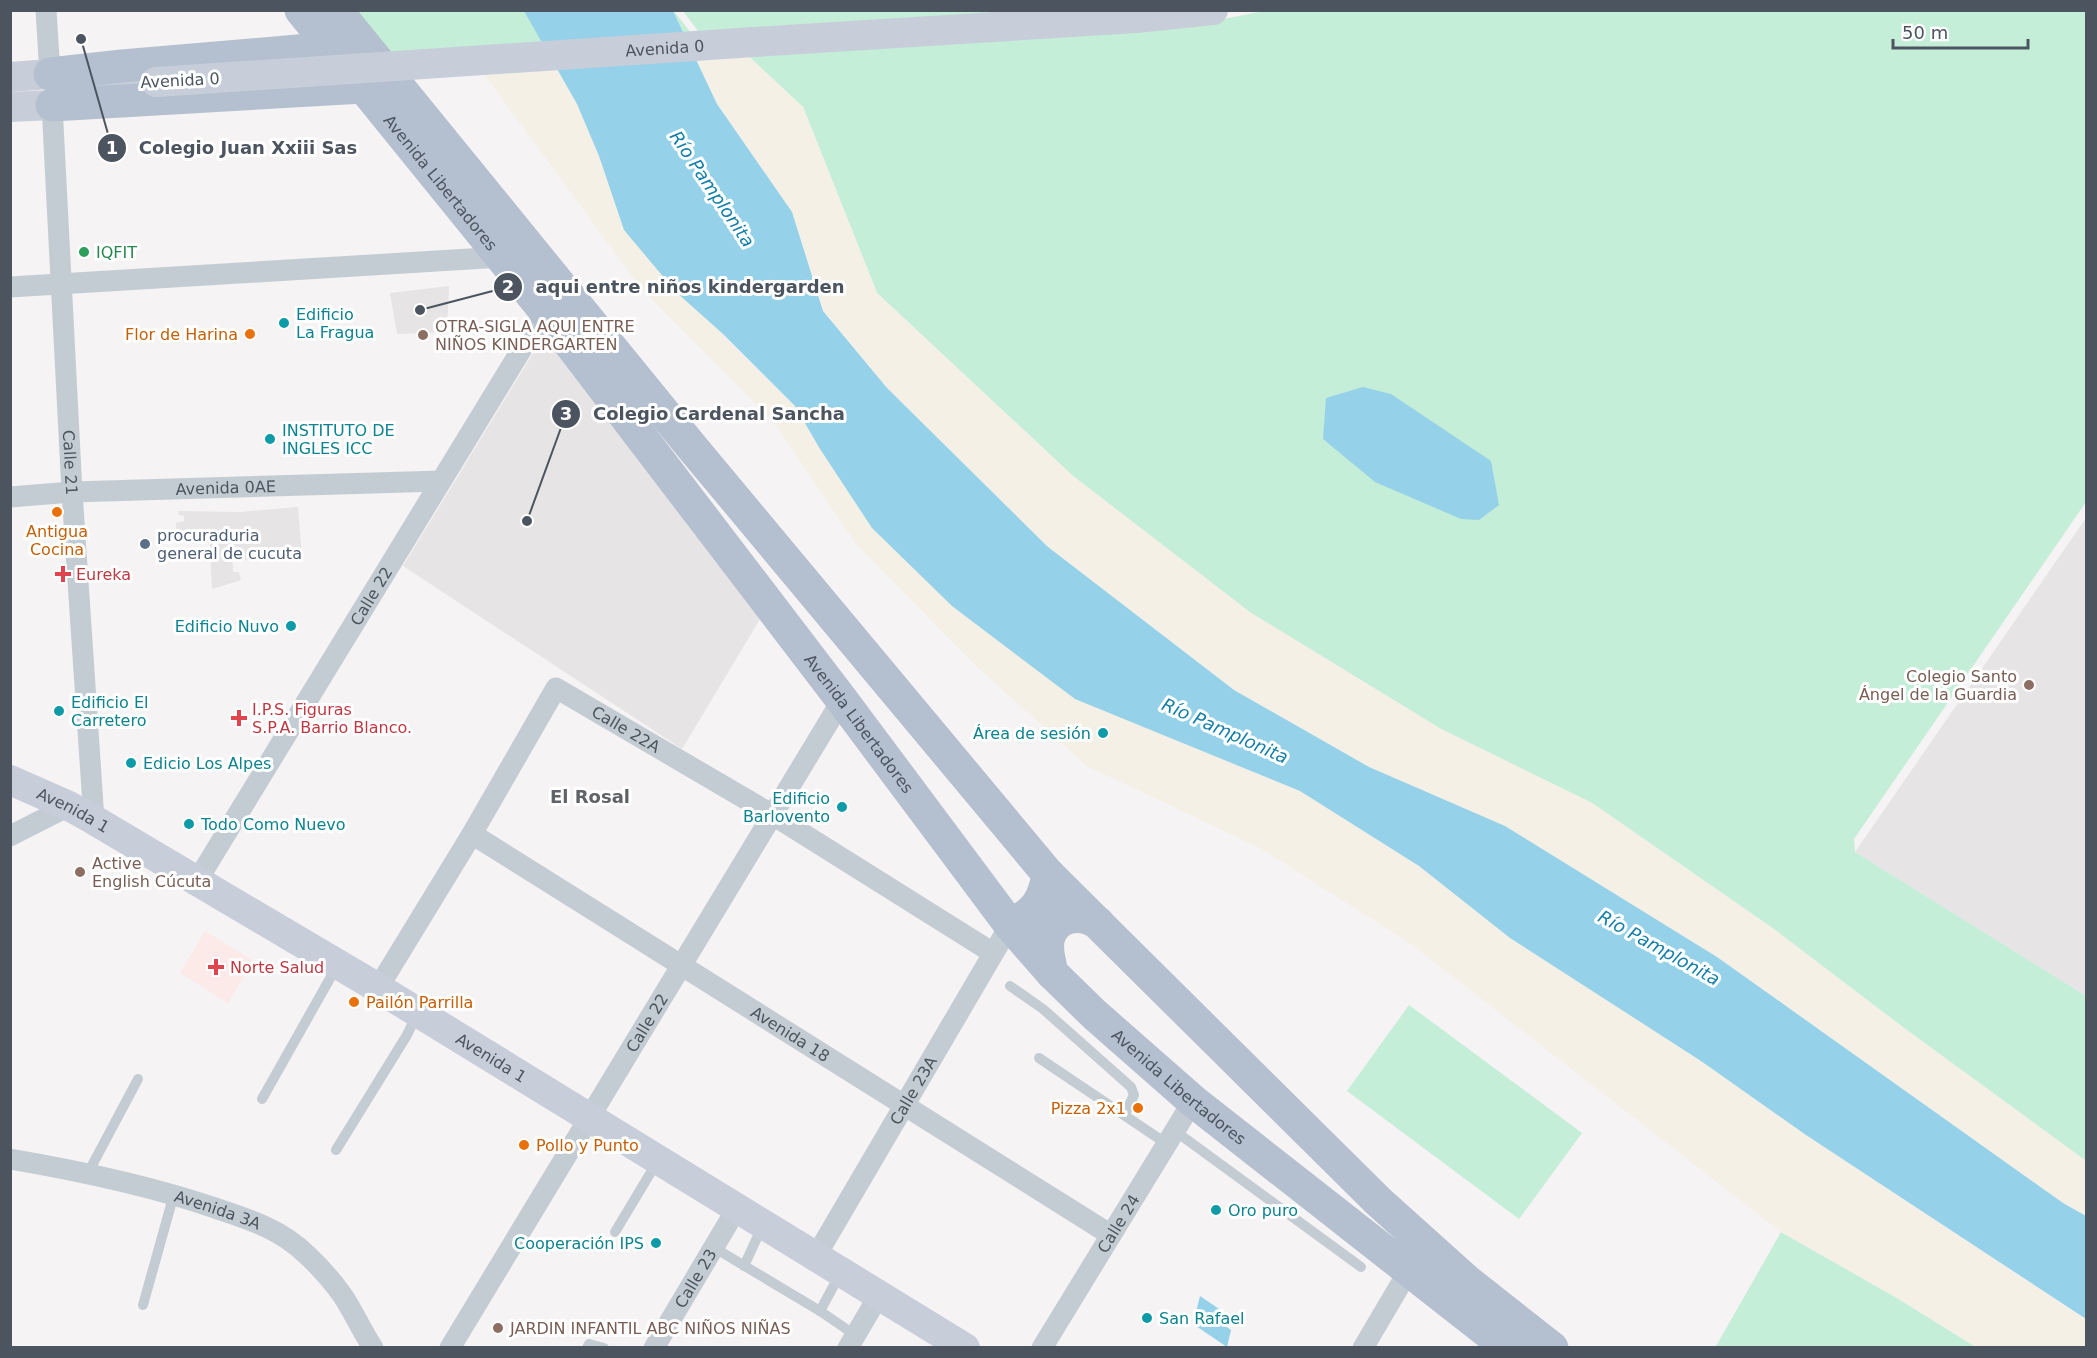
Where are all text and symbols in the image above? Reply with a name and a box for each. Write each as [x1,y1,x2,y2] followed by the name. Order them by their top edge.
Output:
[1893,12,2028,50] scale bar
[1902,22,1948,43] text: 50 m
[625,36,705,61] street label: Avenida 0
[140,69,220,92] street label: Avenida 0
[380,111,501,255] street label: Avenida Libertadores
[666,127,759,251] water label: Río Pamplonita
[97,130,369,166] callout: Colegio Juan Xxiii Sas
[106,137,118,158] text: 1
[139,137,357,158] text: Colegio Juan Xxiii Sas
[96,243,137,262] place label: IQFIT
[77,245,91,259] marker: IQFIT
[493,269,856,305] callout: aqui entre niños kindergarden
[502,276,514,297] text: 2
[535,276,845,297] text: aqui entre niños kindergarden
[296,305,374,342] place label: Edificio La Fragua
[277,316,291,330] marker: Edificio La Fragua
[435,317,635,354] place label: OTRA-SIGLA AQUI ENTRE NIÑOS KINDERGARTEN
[125,325,238,344] place label: Flor de Harina
[243,327,257,341] marker: Flor de Harina
[416,328,430,342] marker: OTRA-SIGLA AQUI ENTRE NIÑOS KINDERGARTEN
[551,396,857,432] callout: Colegio Cardenal Sancha
[560,403,572,424] text: 3
[593,403,845,424] text: Colegio Cardenal Sancha
[282,421,395,458] place label: INSTITUTO DE INGLES ICC
[59,430,81,496] street label: Calle 21
[263,432,277,446] marker: INSTITUTO DE INGLES ICC
[175,477,276,499] street label: Avenida 0AE
[50,505,64,519] marker: Antigua Cocina
[26,522,88,559] place label: Antigua Cocina
[157,526,302,563] place label: procuraduria general de cucuta
[138,537,152,551] marker: procuraduria general de cucuta
[346,563,397,629] street label: Calle 22
[54,565,72,583] marker: Eureka
[76,565,131,584] place label: Eureka
[175,617,279,636] place label: Edificio Nuvo
[284,619,298,633] marker: Edificio Nuvo
[800,650,917,797] street label: Avenida Libertadores
[1859,667,2017,704] place label: Colegio Santo Ángel de la Guardia
[2022,678,2036,692] marker: Colegio Santo Ángel de la Guardia
[71,693,148,730] place label: Edificio El Carretero
[1159,693,1291,768] water label: Río Pamplonita
[252,700,412,737] place label: I.P.S. Figuras S.P.A. Barrio Blanco.
[588,702,663,757] street label: Calle 22A
[52,704,66,718] marker: Edificio El Carretero
[230,709,248,727] marker: I.P.S. Figuras S.P.A. Barrio Blanco.
[973,724,1091,743] place label: Área de sesión
[1096,726,1110,740] marker: Área de sesión
[143,754,271,773] place label: Edicio Los Alpes
[124,756,138,770] marker: Edicio Los Alpes
[34,784,113,837] street label: Avenida 1
[550,786,630,807] district label: El Rosal
[743,789,830,826] place label: Edificio Barlovento
[835,800,849,814] marker: Edificio Barlovento
[200,815,346,834] place label: Todo Como Nuevo
[182,817,196,831] marker: Todo Como Nuevo
[92,854,211,891] place label: Active English Cúcuta
[73,865,87,879] marker: Active English Cúcuta
[1595,906,1724,990] water label: Río Pamplonita
[207,958,225,976] marker: Norte Salud
[230,958,324,977] place label: Norte Salud
[622,990,672,1056] street label: Calle 22
[366,993,473,1012] place label: Pailón Parrilla
[347,995,361,1009] marker: Pailón Parrilla
[747,1002,833,1066] street label: Avenida 18
[1108,1025,1249,1149] street label: Avenida Libertadores
[452,1029,530,1087] street label: Avenida 1
[886,1053,941,1128] street label: Calle 23A
[1051,1099,1126,1118] place label: Pizza 2x1
[1131,1101,1145,1115] marker: Pizza 2x1
[536,1136,639,1155] place label: Pollo y Punto
[517,1138,531,1152] marker: Pollo y Punto
[172,1187,264,1234] street label: Avenida 3A
[1093,1191,1144,1256] street label: Calle 24
[1228,1201,1298,1220] place label: Oro puro
[1209,1203,1223,1217] marker: Oro puro
[514,1234,644,1253] place label: Cooperación IPS
[649,1236,663,1250] marker: Cooperación IPS
[671,1246,721,1311] street label: Calle 23
[1159,1309,1244,1328] place label: San Rafael
[1140,1311,1154,1325] marker: San Rafael
[509,1319,791,1338] place label: JARDIN INFANTIL ABC NIÑOS NIÑAS
[491,1321,505,1335] marker: JARDIN INFANTIL ABC NIÑOS NIÑAS

